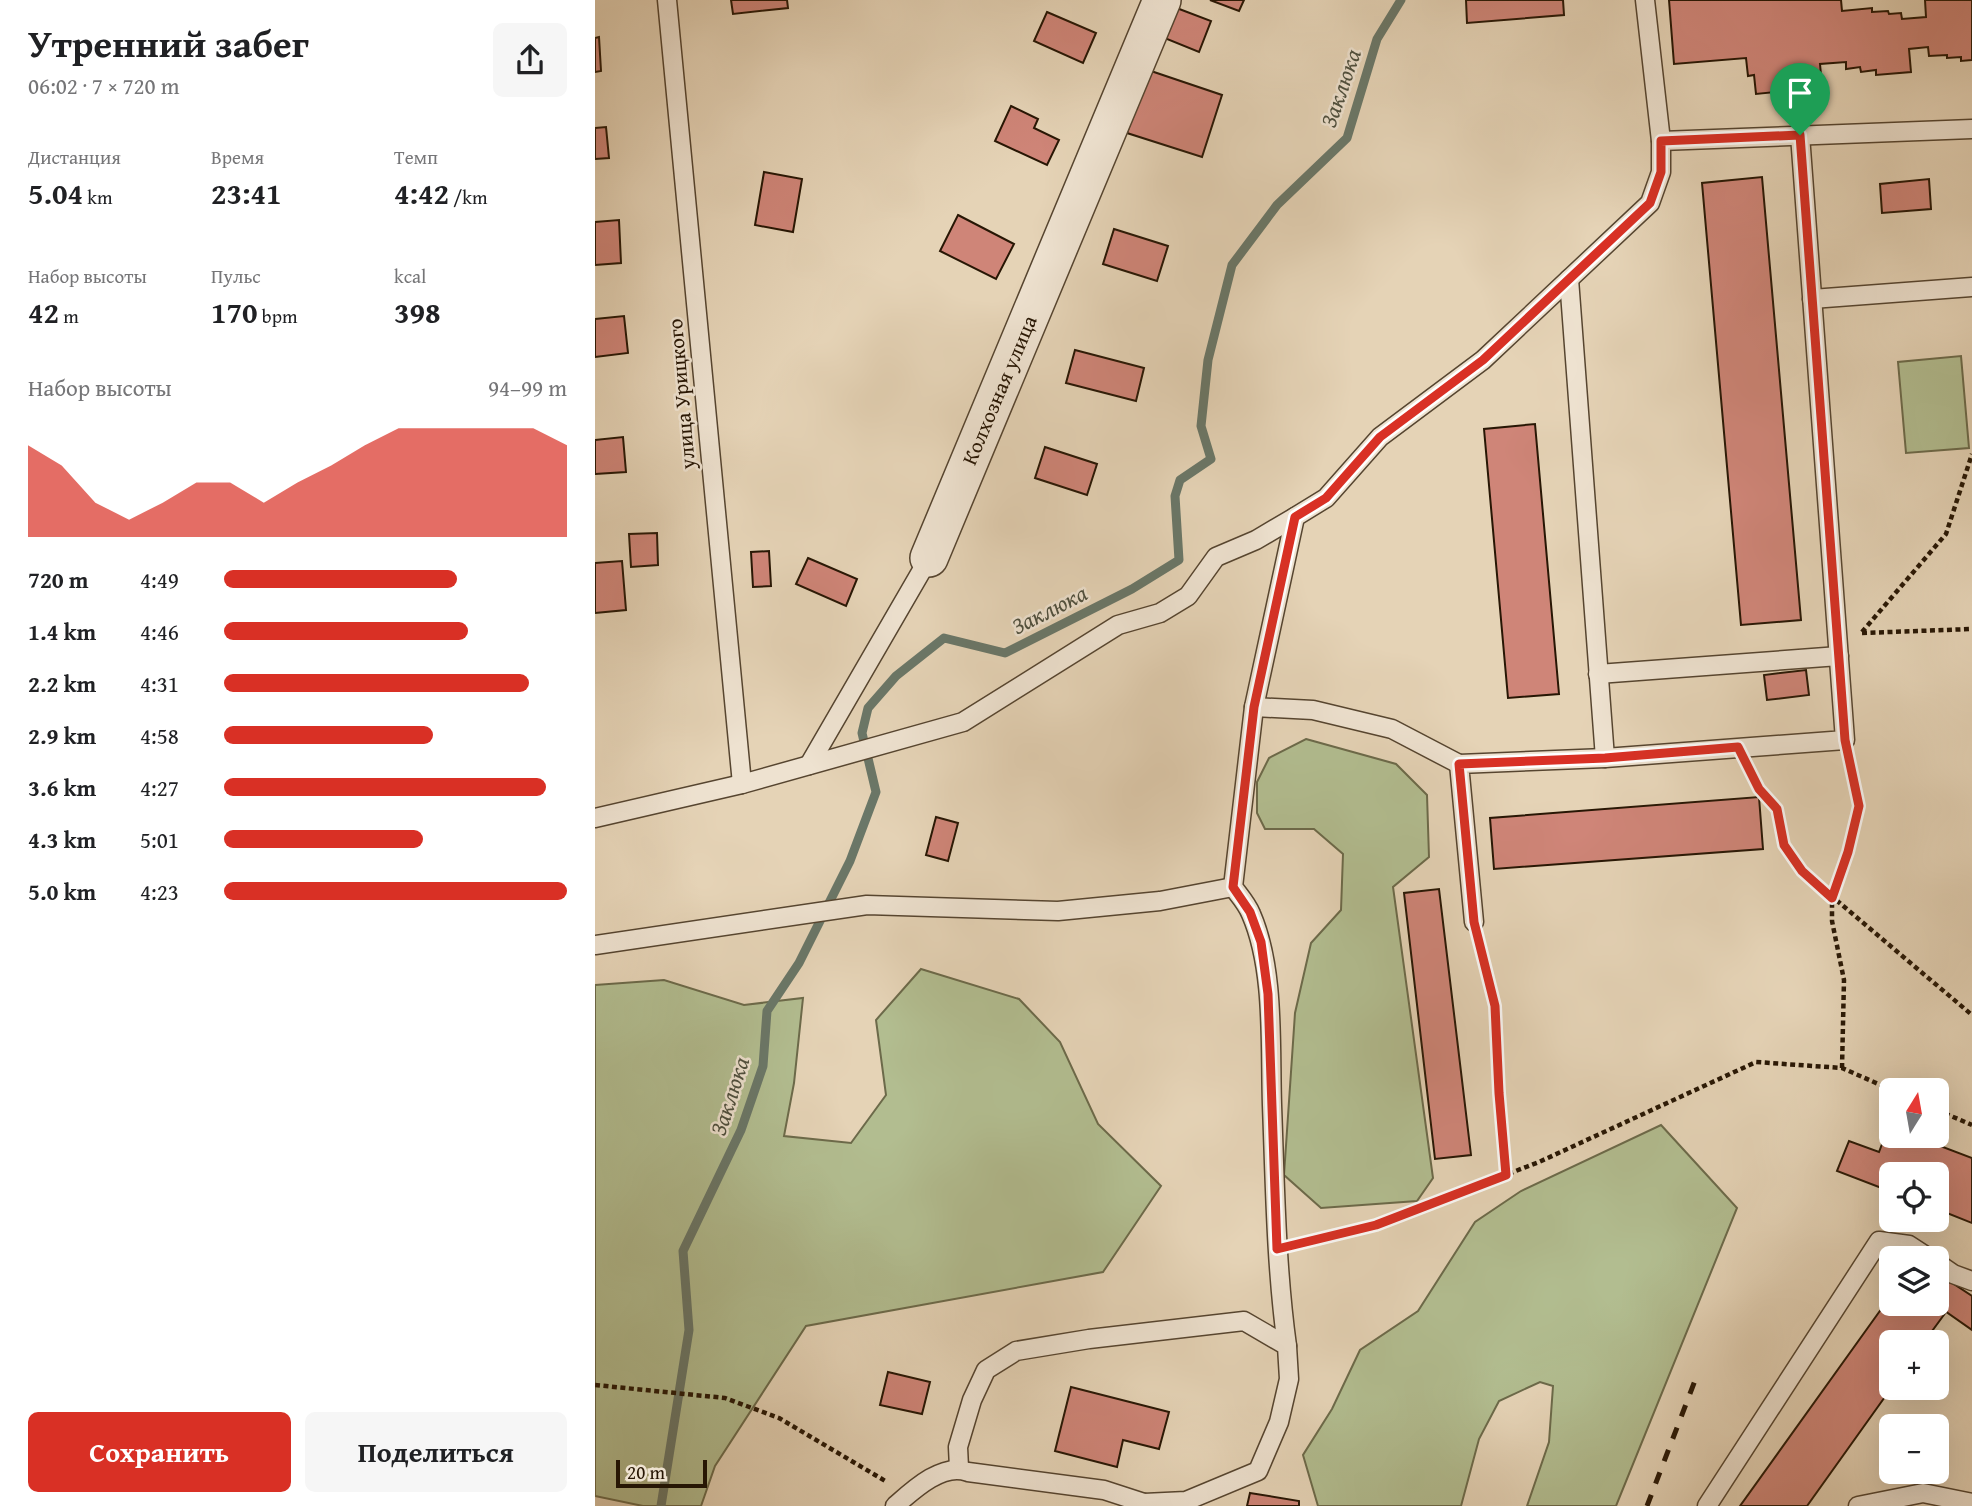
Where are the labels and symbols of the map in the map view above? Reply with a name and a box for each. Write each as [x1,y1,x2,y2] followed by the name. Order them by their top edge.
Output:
[1311,44,1369,132] water label: Заклюка
[1770,63,1830,135] pin
[954,310,1044,470] street label: Колхозная улица
[659,317,703,472] street label: улица Урицкого
[1005,576,1093,642] water label: Заклюка
[701,1052,757,1140] water label: Заклюка
[1879,1078,1949,1148] north arrow
[616,1457,707,1489] scale bar

